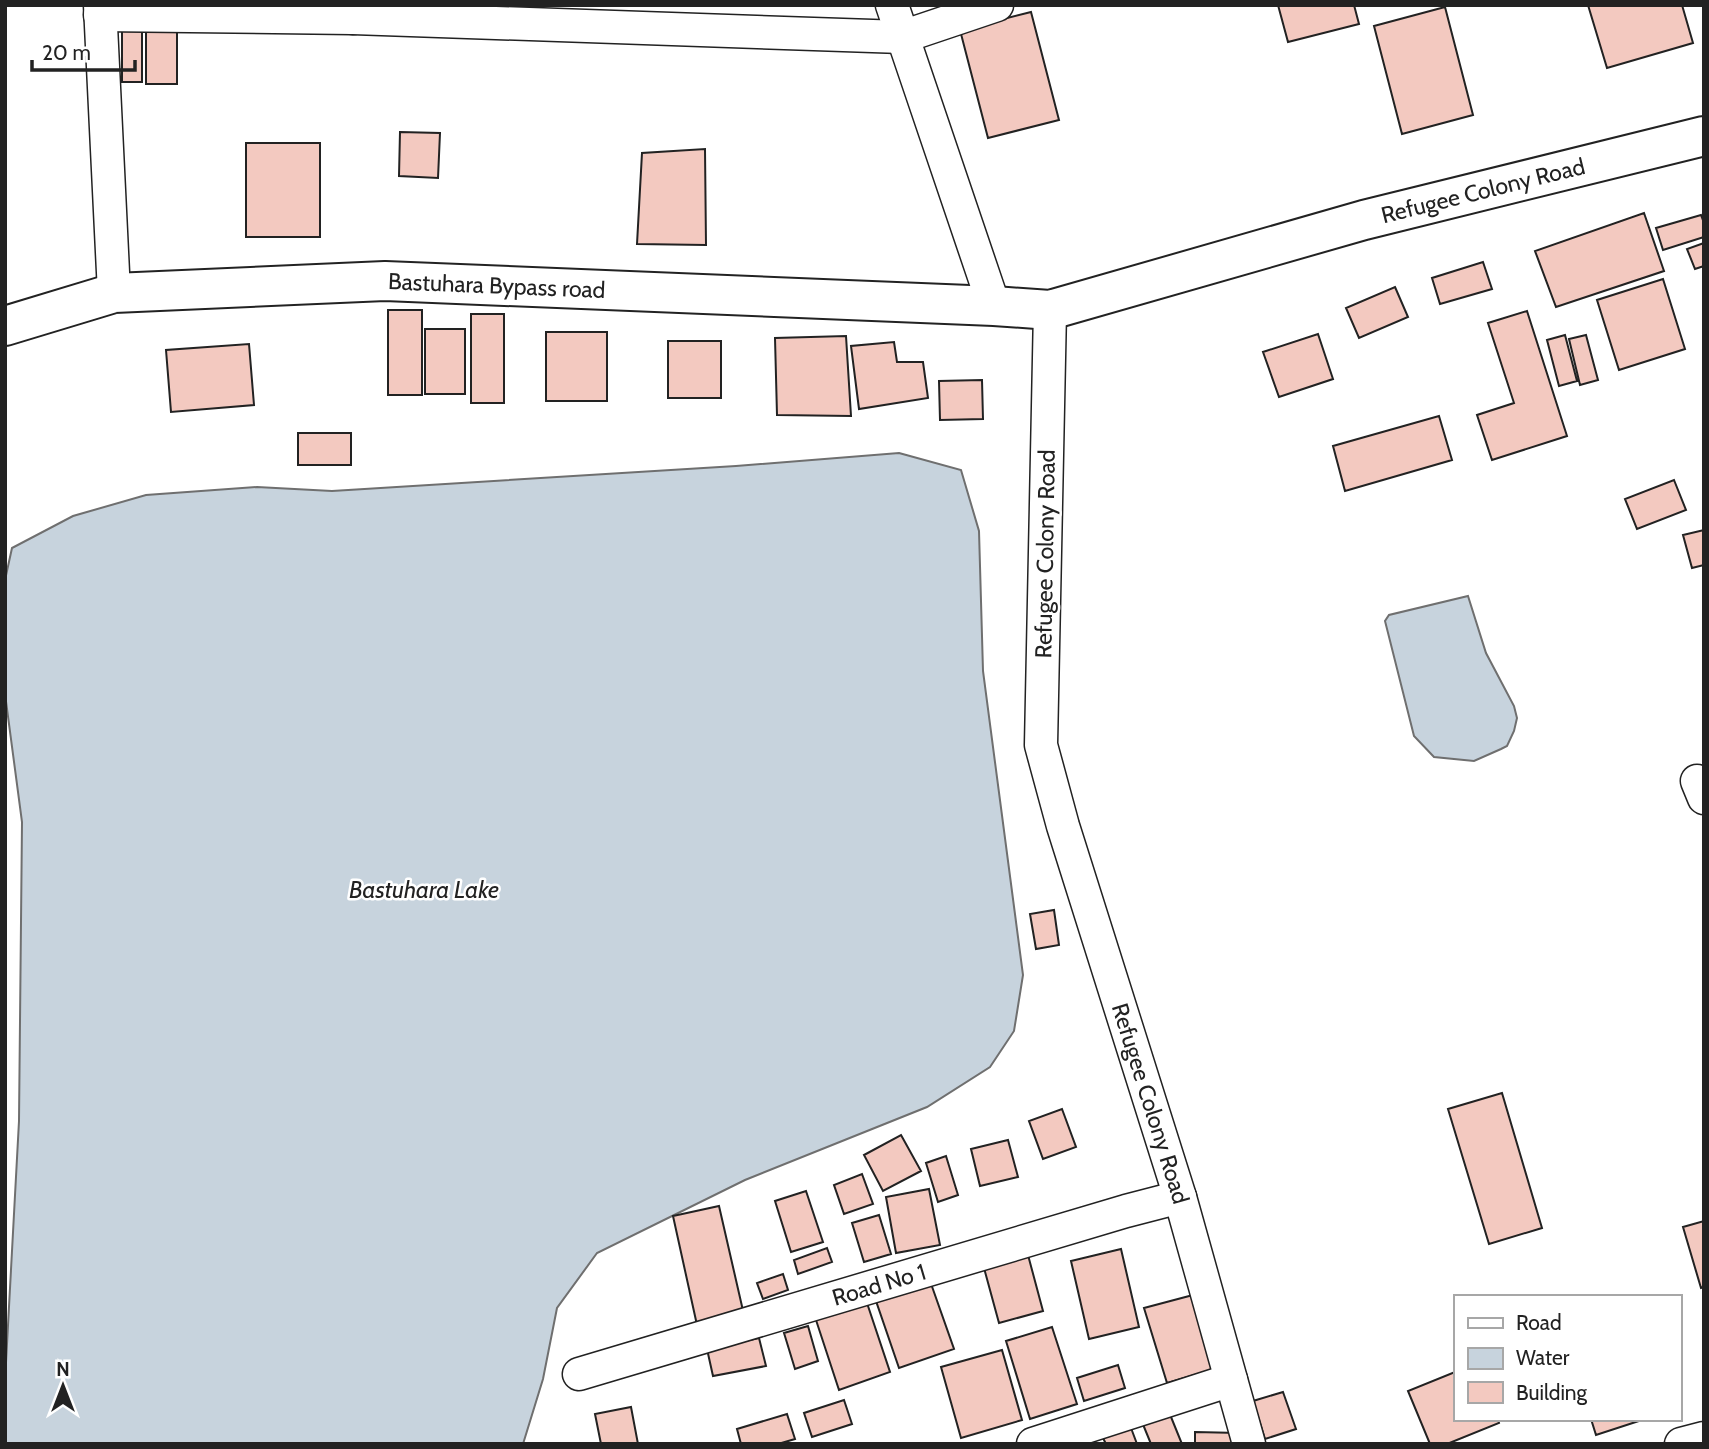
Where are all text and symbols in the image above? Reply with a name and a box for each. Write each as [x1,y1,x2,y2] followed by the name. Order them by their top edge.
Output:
[32,28,135,72] scale bar
[42,40,91,65] text: 20 m
[1378,152,1588,229] street label: Refugee Colony Road
[388,267,606,304] street label: Bastuhara Bypass road
[1029,449,1061,659] street label: Refugee Colony Road
[349,875,499,904] water label: Bastuhara Lake
[1106,1000,1195,1207] street label: Refugee Colony Road
[829,1257,929,1312] street label: Road No 1
[1454,1295,1681,1421] legend
[1516,1310,1562,1335] text: Road
[1516,1345,1570,1370] text: Water
[28,1351,98,1421] north arrow
[56,1358,70,1381] text: N
[1516,1380,1588,1405] text: Building

